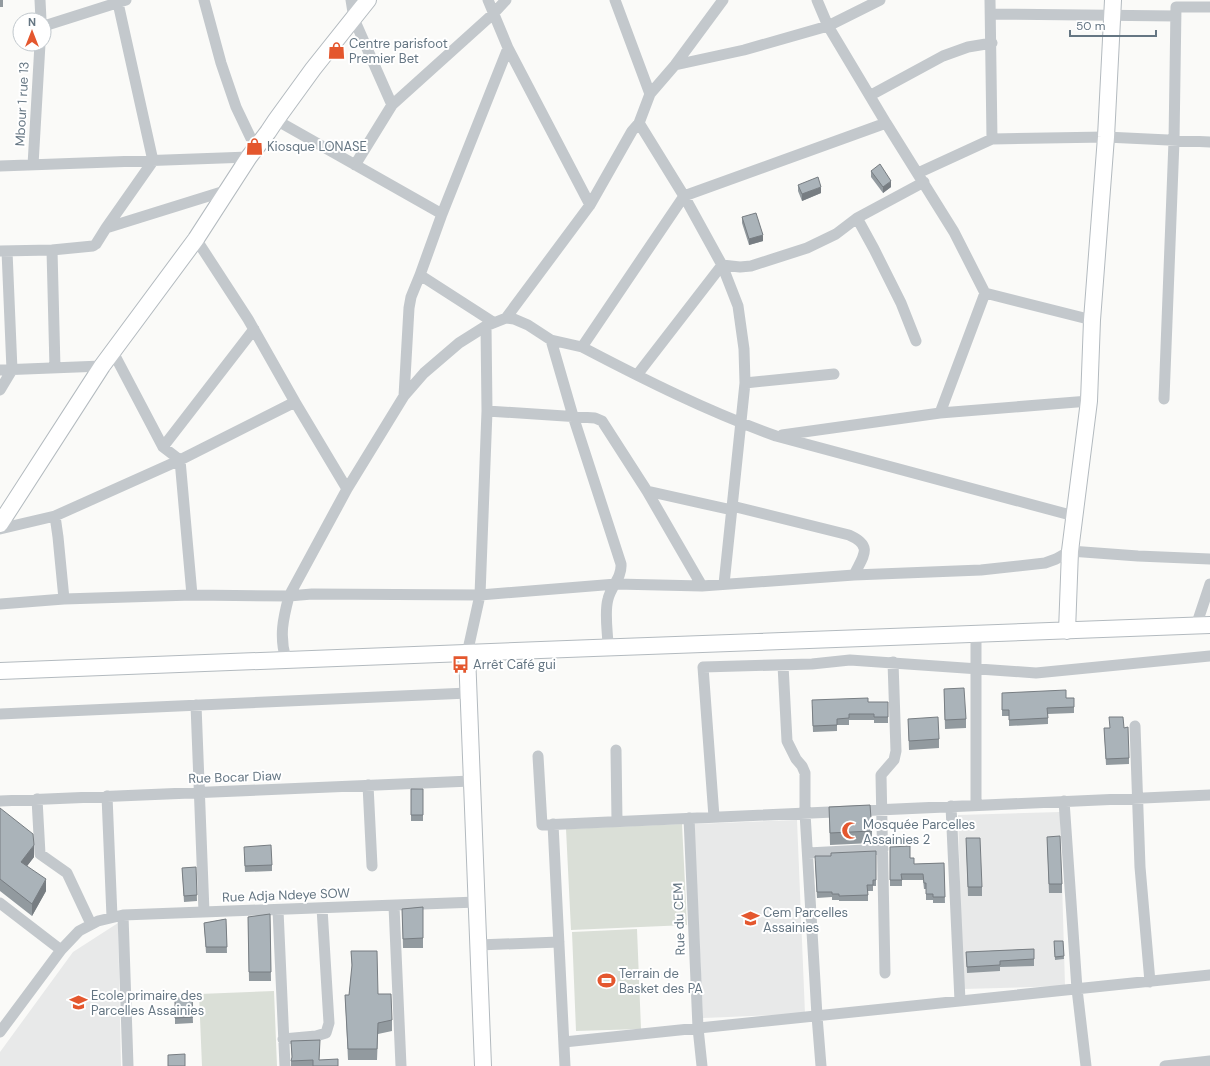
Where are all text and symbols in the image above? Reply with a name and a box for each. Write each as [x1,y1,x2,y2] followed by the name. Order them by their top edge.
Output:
[12,12,52,52] north arrow
[1070,12,1156,38] scale bar
[28,15,36,29] text: N
[1076,18,1105,34] text: 50 m
[349,35,448,67] place label: Centre parisfoot Premier Bet
[326,40,346,60] shop icon: Centre parisfoot Premier Bet
[11,61,33,147] street label: Mbour 1 rue 13
[244,136,264,156] shop icon: Kiosque LONASE
[267,138,367,155] place label: Kiosque LONASE
[450,654,470,674] bus stop icon: Arrêt Café gui
[473,656,556,673] place label: Arrêt Café gui
[188,767,282,787] street label: Rue Bocar Diaw
[863,816,975,848] place label: Mosquée Parcelles Assainies 2
[840,821,860,841] mosque icon: Mosquée Parcelles Assainies 2
[669,882,689,956] street label: Rue du CEM
[222,884,351,906] street label: Rue Adja Ndeye SOW
[763,904,848,936] place label: Cem Parcelles Assainies
[740,909,760,929] school or university icon: Cem Parcelles Assainies
[619,965,703,997] place label: Terrain de Basket des PA
[596,970,616,990] sports icon: Terrain de Basket des PA
[91,987,204,1019] place label: Ecole primaire des Parcelles Assainies
[68,992,88,1012] school or university icon: Ecole primaire des Parcelles Assainies

